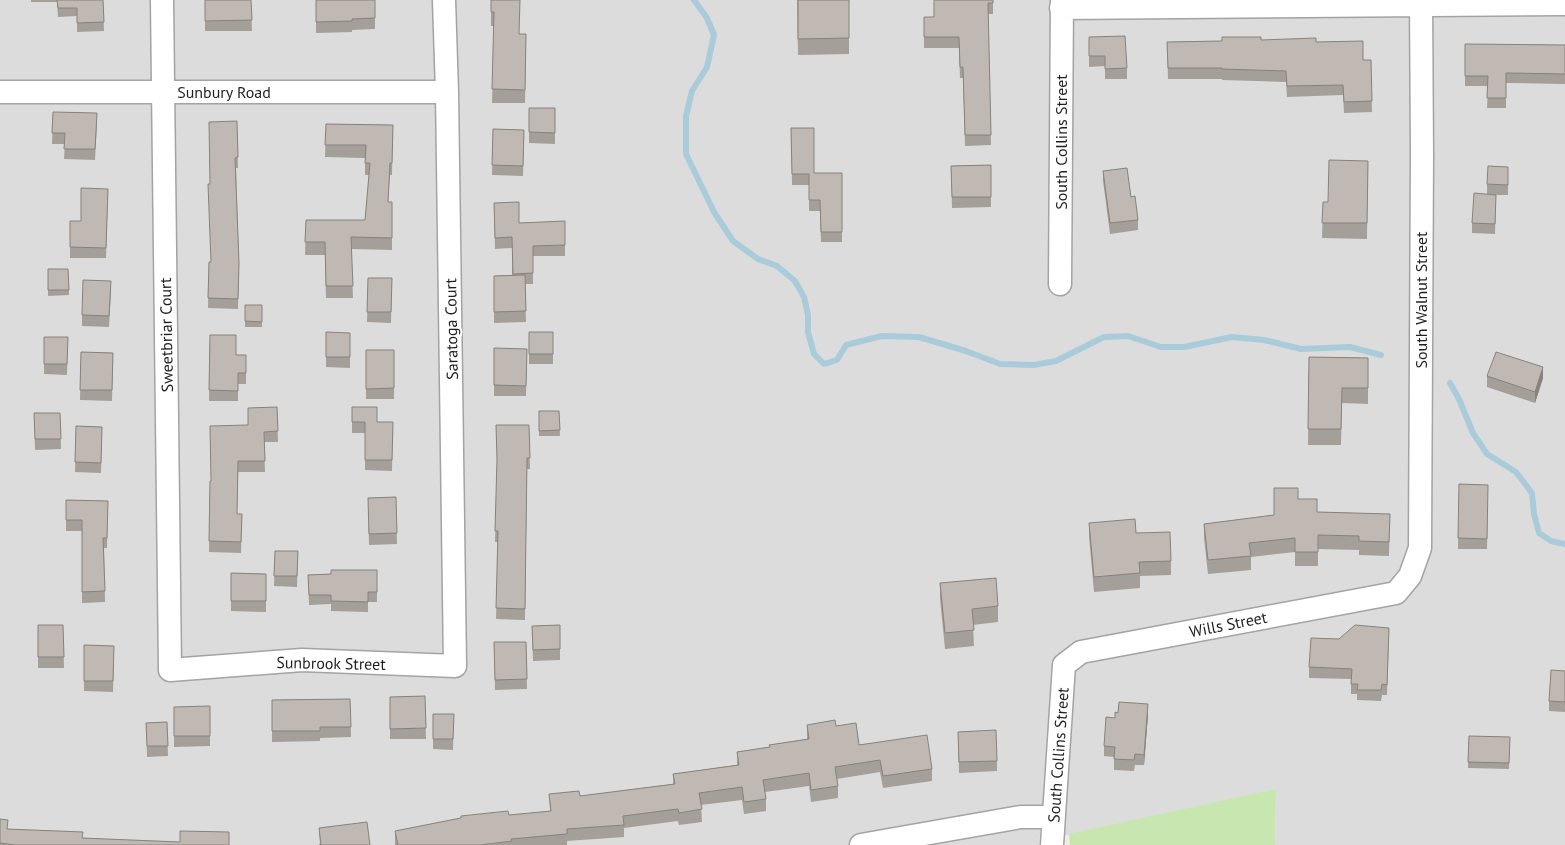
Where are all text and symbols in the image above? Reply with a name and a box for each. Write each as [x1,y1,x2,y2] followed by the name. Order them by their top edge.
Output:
[1051,74,1071,210] street label: South Collins Street
[177,82,271,102] street label: Sunbury Road
[1411,231,1431,368] street label: South Walnut Street
[155,277,177,393] street label: Sweetbriar Court
[440,277,462,380] street label: Saratoga Court
[1187,607,1269,641] street label: Wills Street
[276,652,386,674] street label: Sunbrook Street
[1043,686,1073,823] street label: South Collins Street

